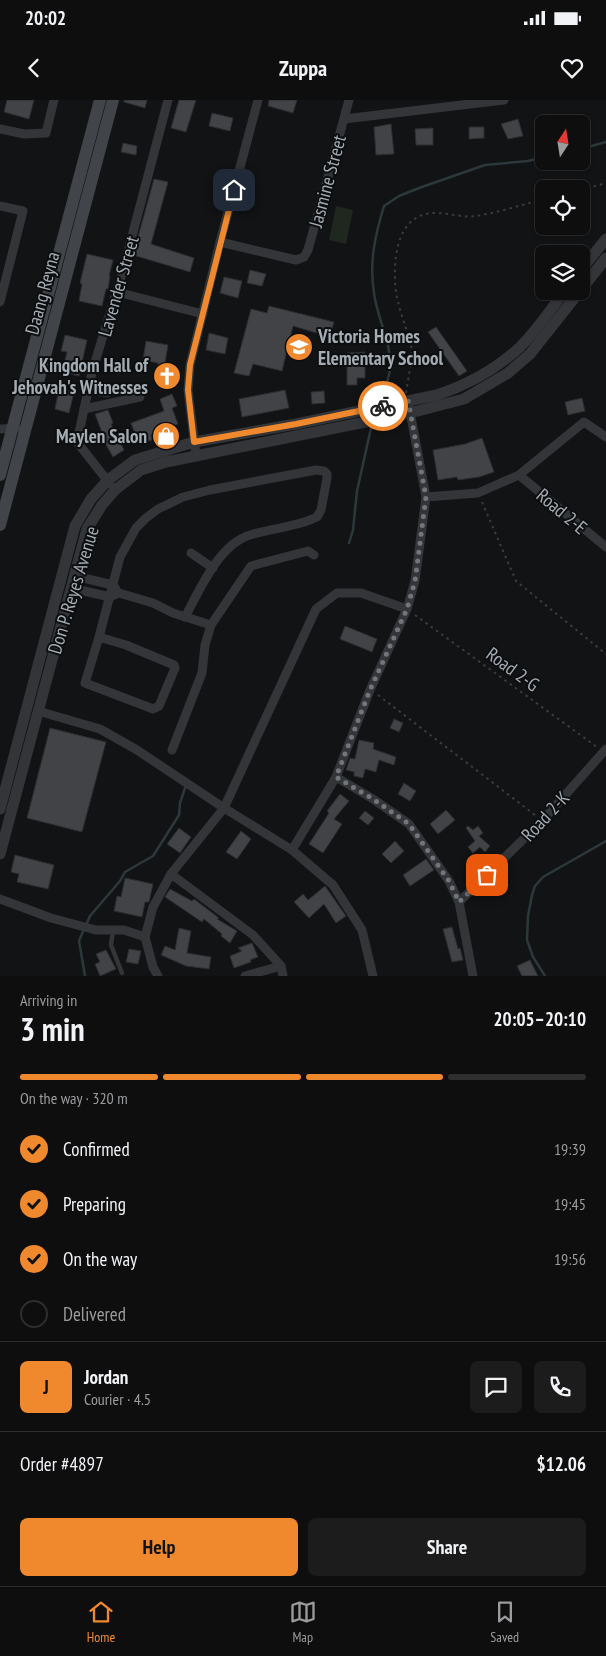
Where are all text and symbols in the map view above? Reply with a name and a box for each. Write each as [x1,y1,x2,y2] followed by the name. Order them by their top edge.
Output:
[25,6,66,30] text: 20:02
[20,54,48,82] icon: back
[279,54,327,82] text: Zuppa
[558,54,586,82] icon: heart
[535,115,590,170] north arrow
[535,115,590,300] map controls
[303,131,351,231] street label: Jasmine Street
[213,169,255,211] pin
[220,176,248,204] icon: home
[535,180,590,235] button: locate
[92,232,144,339] street label: Lavender Street
[535,245,590,300] button: layers
[19,249,65,337] street label: Daang Reyna
[317,324,443,370] place label: Victoria Homes Elementary School
[284,332,314,362] school or university icon: Victoria Homes Elementary School
[11,353,149,399] place label: Kingdom Hall of Jehovah's Witnesses
[152,361,182,391] church icon: Kingdom Hall of Jehovah's Witnesses
[358,381,408,431] courier
[369,392,397,420] icon: bike
[151,421,181,451] shop icon: Maylen Salon
[56,424,147,448] place label: Maylen Salon
[532,483,592,539] street label: Road 2-E
[42,523,104,657] street label: Don P. Reyes Avenue
[482,642,544,696] street label: Road 2-G
[516,786,574,846] street label: Road 2-K
[466,854,508,896] pin
[473,861,501,889] icon: bag
[20,990,77,1010] text: Arriving in
[493,1007,586,1031] text: 20:05–20:10
[20,1008,85,1050] text: 3 min
[20,1088,128,1108] text: On the way · 320 m
[20,1135,48,1163] icon: check
[63,1137,130,1161] text: Confirmed
[554,1139,586,1159] text: 19:39
[20,1190,48,1218] icon: check
[63,1192,126,1216] text: Preparing
[554,1194,586,1214] text: 19:45
[20,1245,48,1273] icon: check
[63,1247,137,1271] text: On the way
[554,1249,586,1269] text: 19:56
[63,1302,126,1326] text: Delivered
[470,1361,522,1413] button: chat
[534,1361,586,1413] button: phone
[84,1365,128,1389] text: Jordan
[43,1375,49,1399] text: J
[84,1389,151,1409] text: Courier · 4.5
[20,1452,104,1476] text: Order #4897
[537,1452,586,1476] text: $12.06
[20,1518,298,1576] button: Help
[308,1518,586,1576] button: Share
[87,1598,115,1646] tab: Home
[289,1598,317,1646] tab: Map
[490,1598,519,1646] tab: Saved

